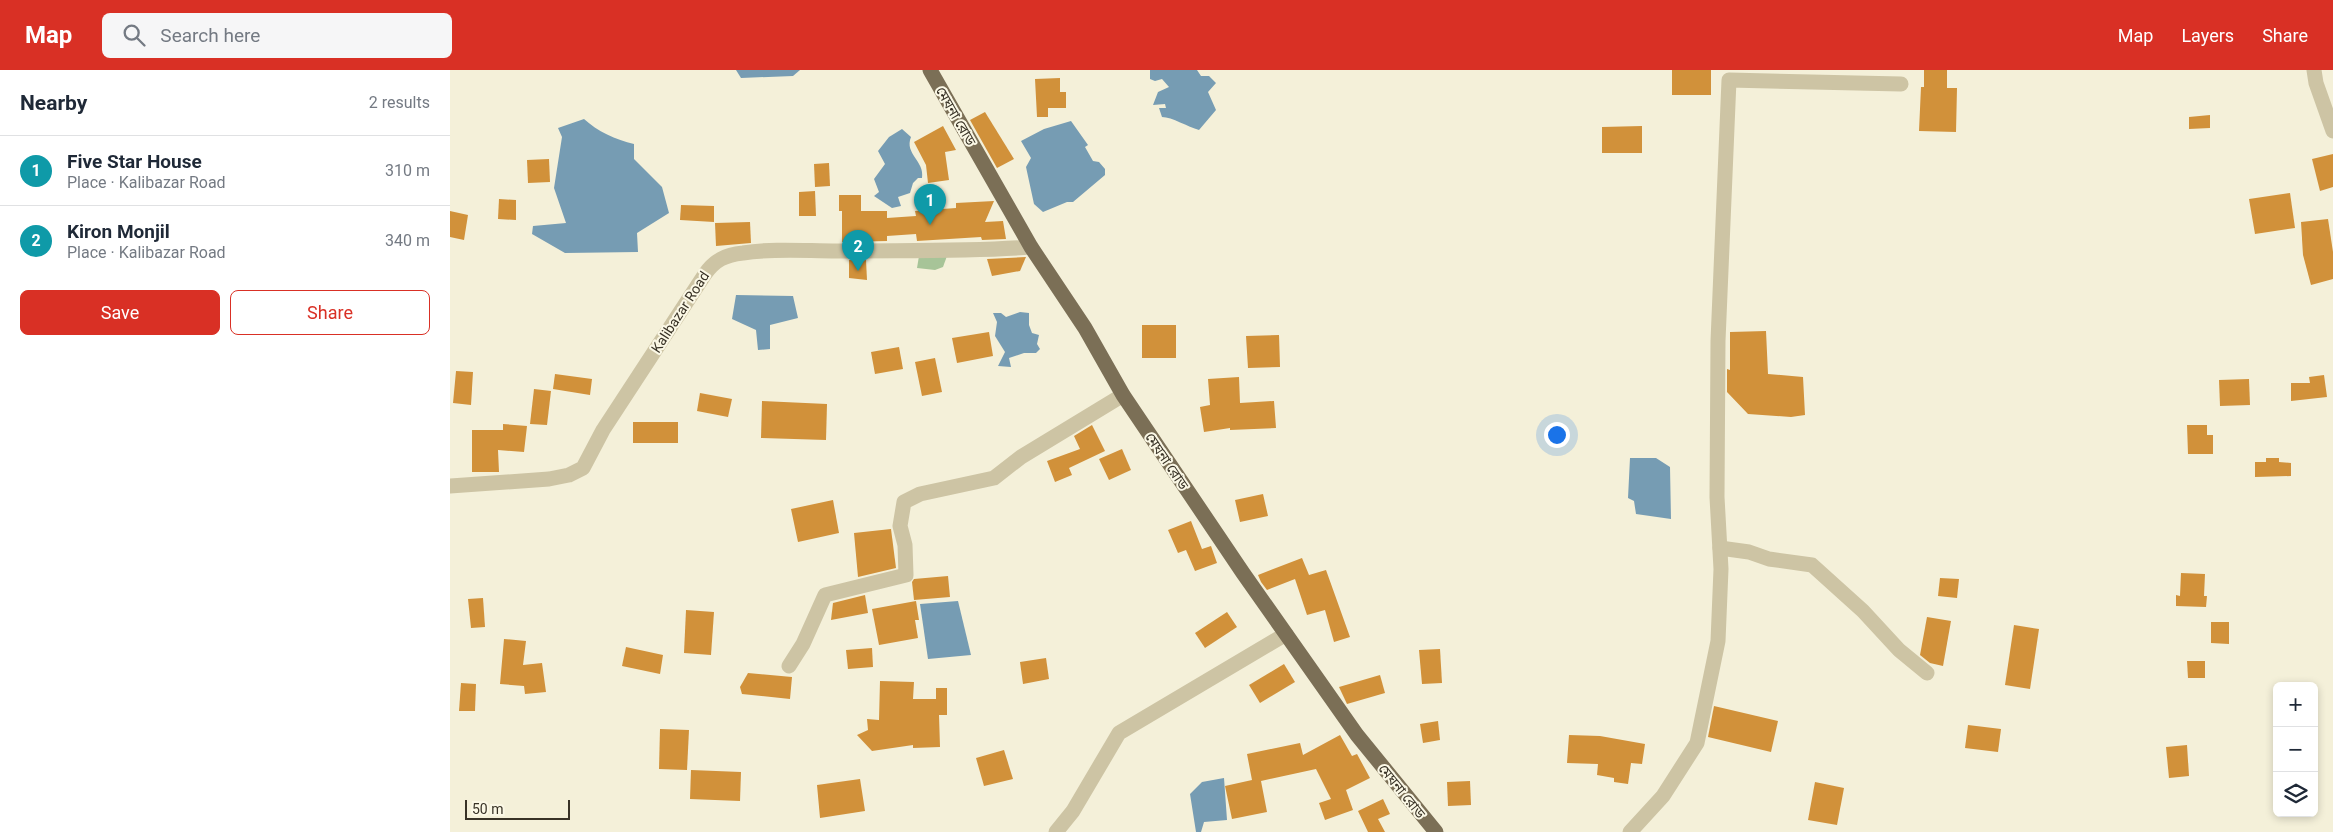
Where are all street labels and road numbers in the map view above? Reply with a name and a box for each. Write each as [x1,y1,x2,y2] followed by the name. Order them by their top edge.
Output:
[933,84,980,149] street label: মেঘনা রোড
[648,268,712,356] street label: Kalibazar Road
[1142,430,1192,493] street label: মেঘনা রোড
[1375,761,1429,822] street label: মেঘনা রোড

